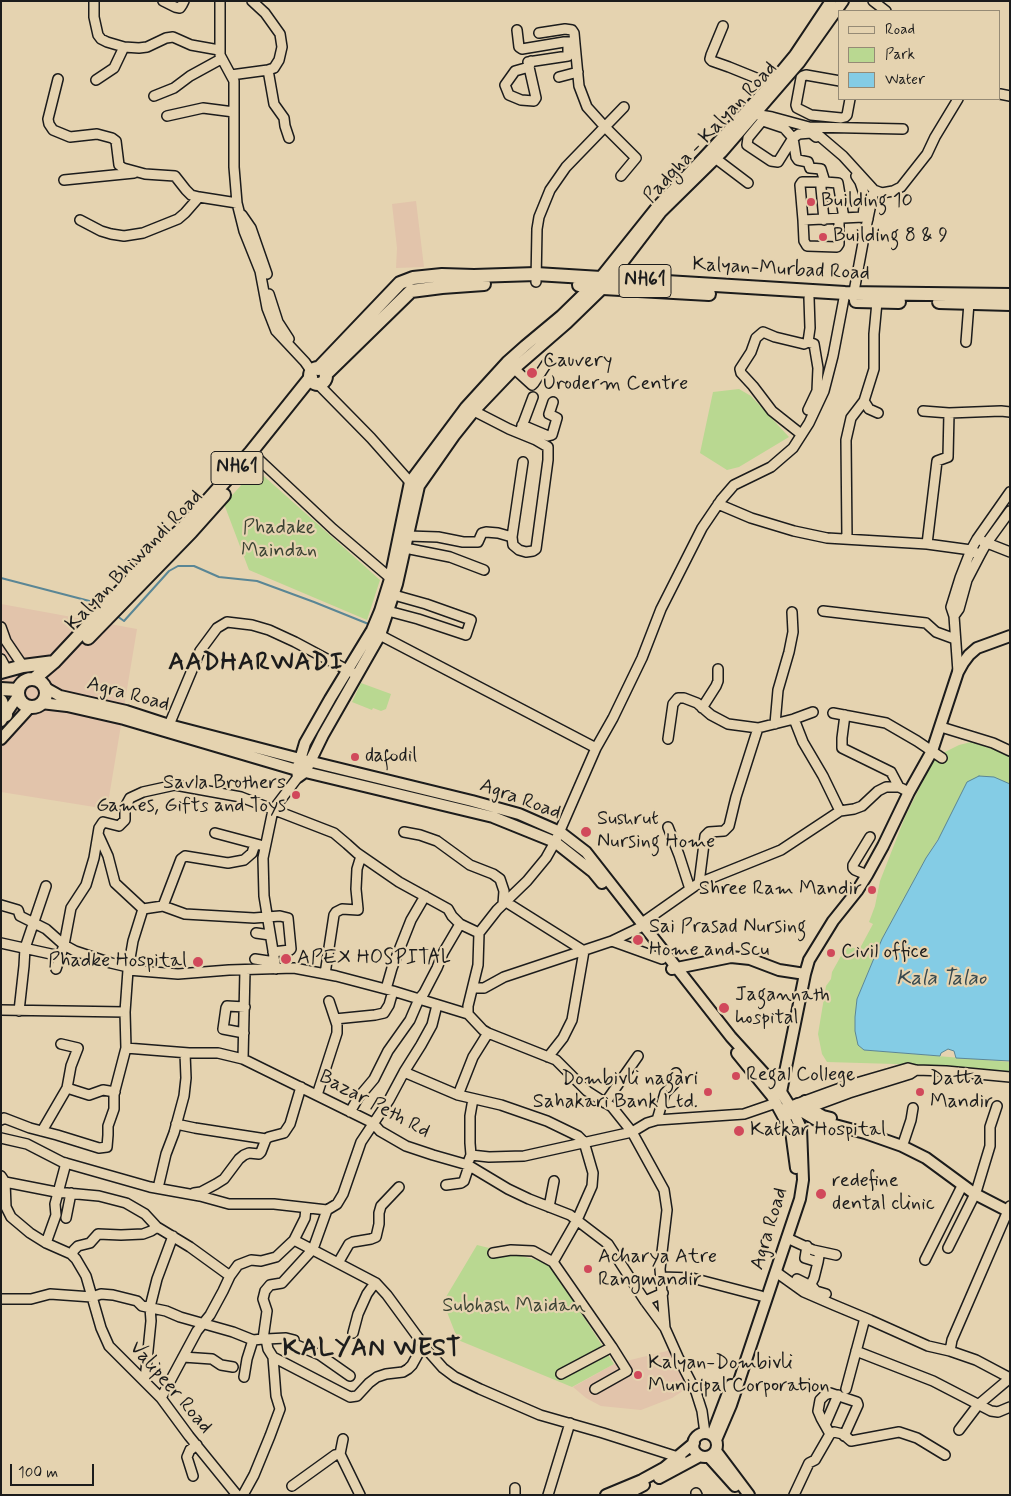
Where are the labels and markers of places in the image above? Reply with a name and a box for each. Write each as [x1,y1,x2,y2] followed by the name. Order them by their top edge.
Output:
[821,190,913,214] place label: Building 10
[805,196,817,208] marker: Building 10
[833,225,948,249] place label: Building 8 & 9
[817,231,829,243] marker: Building 8 & 9
[543,350,688,397] place label: Cauvery Uroderm Centre
[525,366,539,380] marker: Cauvery Uroderm Centre
[365,745,417,769] place label: dafodil
[349,751,361,763] marker: dafodil
[96,772,286,819] place label: Savla Brothers Games, Gifts and Toys
[290,789,302,801] marker: Savla Brothers Games, Gifts and Toys
[597,808,715,855] place label: Sushrut Nursing Home
[579,825,593,839] marker: Sushrut Nursing Home
[699,878,862,902] place label: Shree Ram Mandir
[866,884,878,896] marker: Shree Ram Mandir
[649,916,806,963] place label: Sai Prasad Nursing Home and Scu
[631,933,645,947] marker: Sai Prasad Nursing Home and Scu
[841,941,929,965] place label: Civil office
[297,947,451,971] place label: APEX HOSPITAL
[825,947,837,959] marker: Civil office
[48,950,187,974] place label: Phadke Hospital
[279,952,293,966] marker: APEX HOSPITAL
[191,955,205,969] marker: Phadke Hospital
[735,984,830,1031] place label: Jagannath hospital
[717,1001,731,1015] marker: Jagannath hospital
[746,1064,855,1088] place label: Regal College
[533,1068,698,1115] place label: Dombivli nagari Sahakari Bank Ltd.
[930,1068,993,1115] place label: Datta Mandir
[730,1070,742,1082] marker: Regal College
[702,1086,714,1098] marker: Dombivli nagari Sahakari Bank Ltd.
[914,1086,926,1098] marker: Datta Mandir
[750,1119,886,1143] place label: Katkar Hospital
[732,1124,746,1138] marker: Katkar Hospital
[832,1170,935,1217] place label: redefine dental clinic
[814,1187,828,1201] marker: redefine dental clinic
[598,1246,717,1293] place label: Acharya Atre Rangmandir
[582,1263,594,1275] marker: Acharya Atre Rangmandir
[648,1352,830,1399] place label: Kalyan-Dombivli Municipal Corporation
[632,1369,644,1381] marker: Kalyan-Dombivli Municipal Corporation

